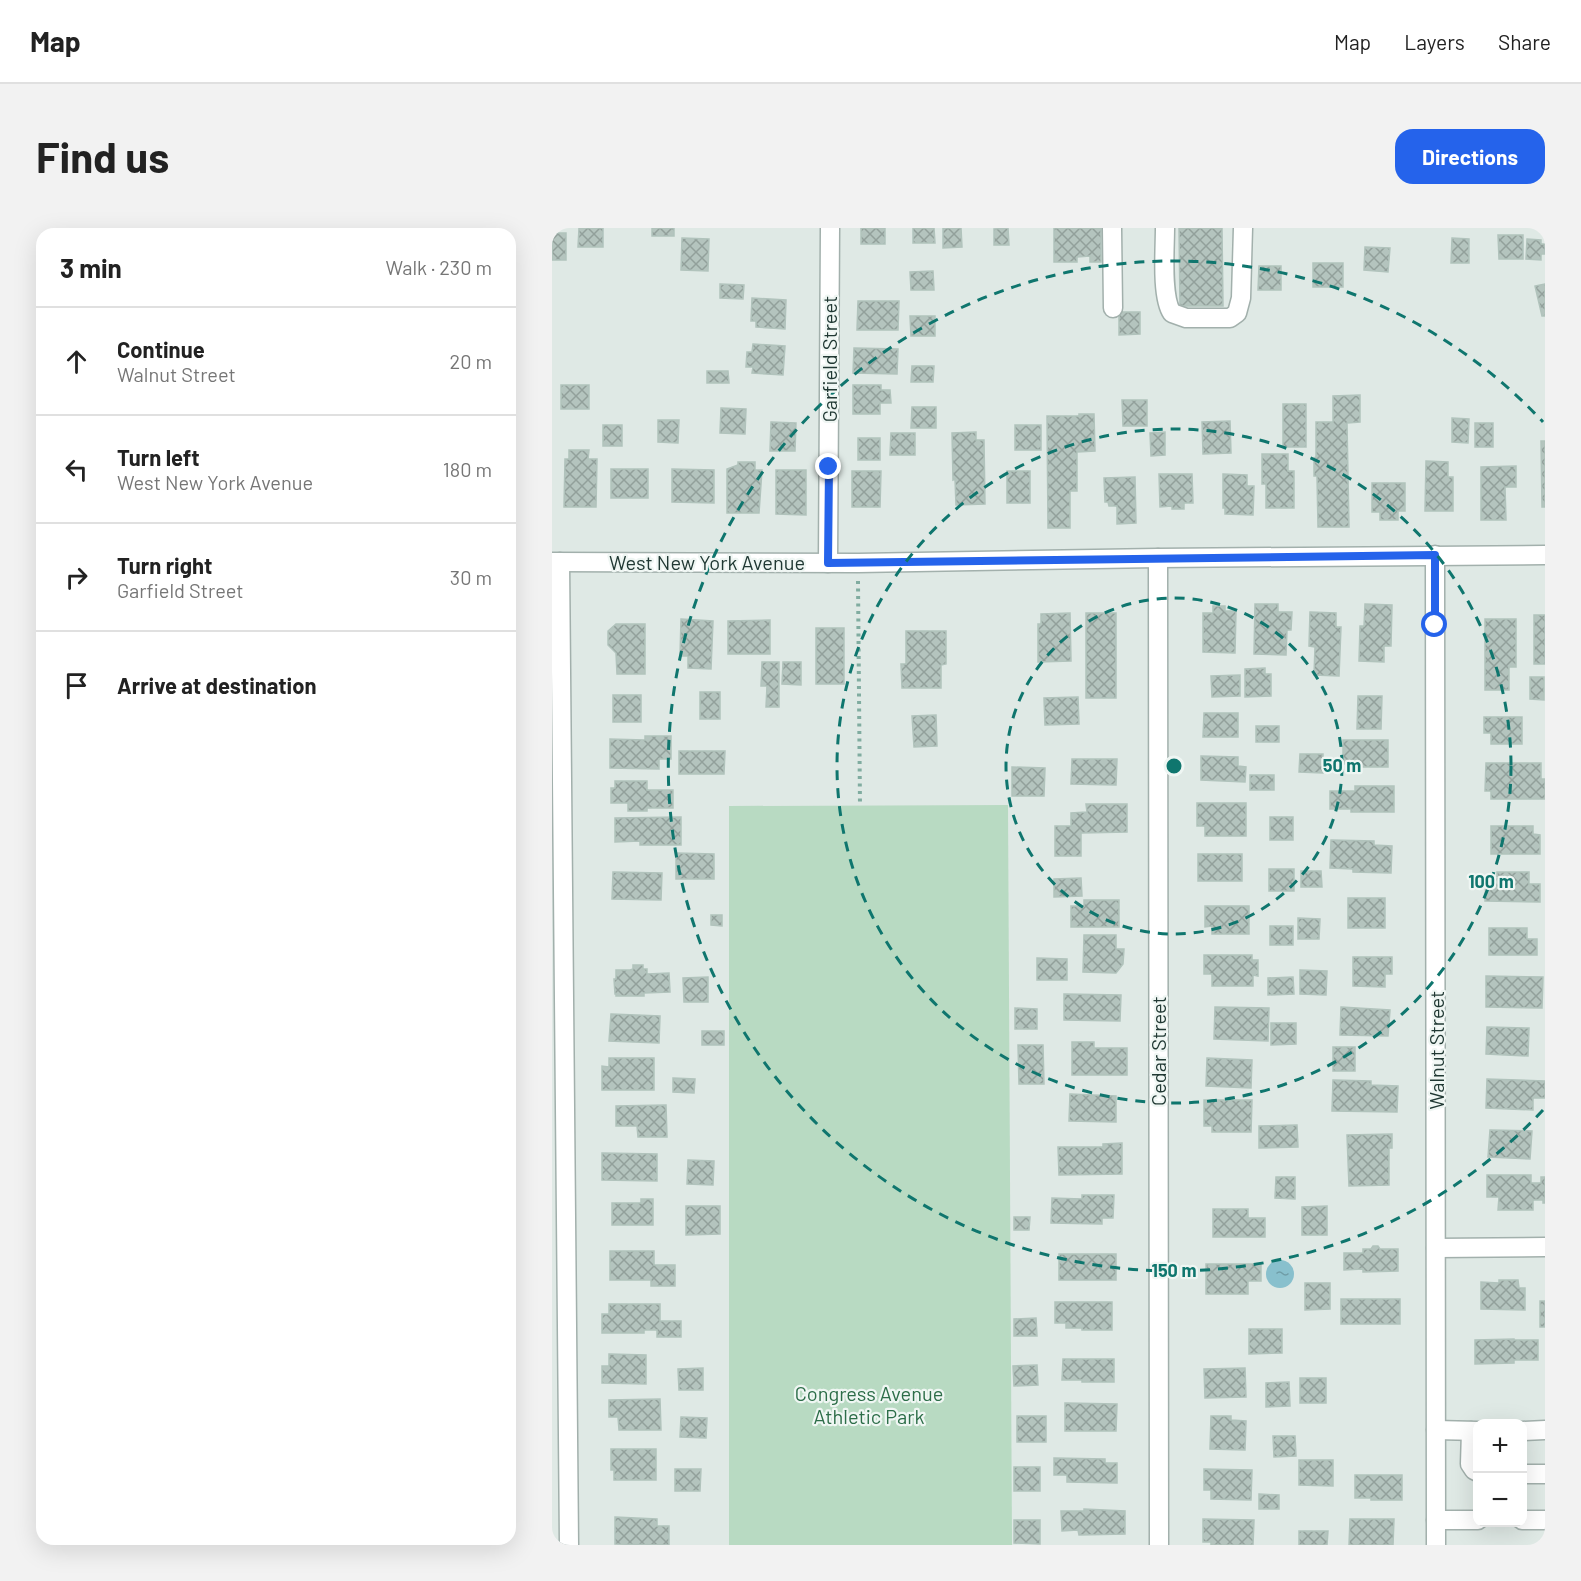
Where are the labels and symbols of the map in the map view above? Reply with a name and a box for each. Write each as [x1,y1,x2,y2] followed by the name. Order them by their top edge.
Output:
[817,296,841,422] street label: Garfield Street
[815,453,841,479] route end
[609,550,805,574] street label: West New York Avenue
[1421,611,1447,637] route start
[1323,754,1361,776] text: 50 m
[1164,756,1184,776] centre of rings
[1468,870,1514,892] text: 100 m
[1424,991,1448,1109] street label: Walnut Street
[1146,996,1170,1106] street label: Cedar Street
[1152,1259,1196,1281] text: 150 m
[795,1381,943,1428] park label: Congress Avenue Athletic Park

